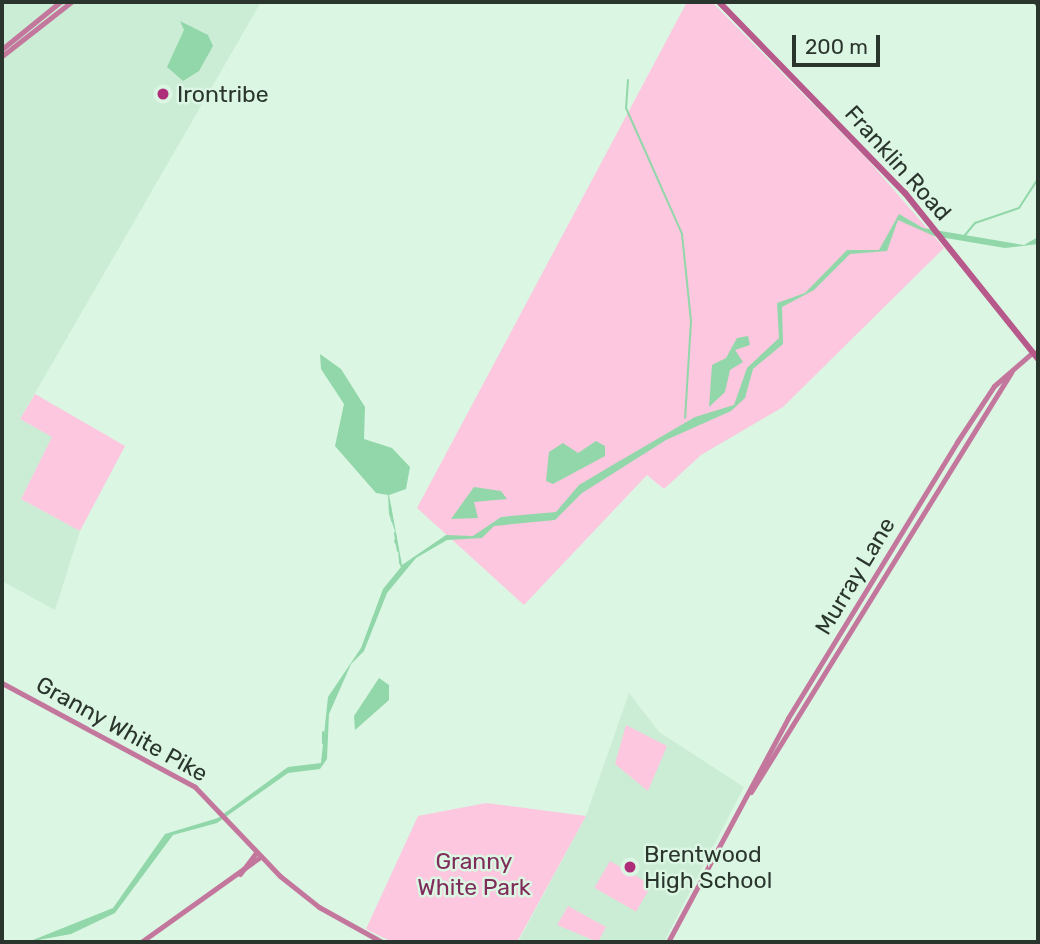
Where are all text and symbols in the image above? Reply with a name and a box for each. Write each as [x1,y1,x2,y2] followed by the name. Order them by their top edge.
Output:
[795,21,883,65] scale bar
[805,34,868,59] text: 200 m
[177,80,269,108] place label: Irontribe
[155,86,171,102] marker: Irontribe
[839,100,957,226] street label: Franklin Road
[809,512,901,640] street label: Murray Lane
[31,670,213,788] street label: Granny White Pike
[644,840,772,894] place label: Brentwood High School
[417,847,531,901] park label: Granny White Park
[622,859,638,875] marker: Brentwood High School

